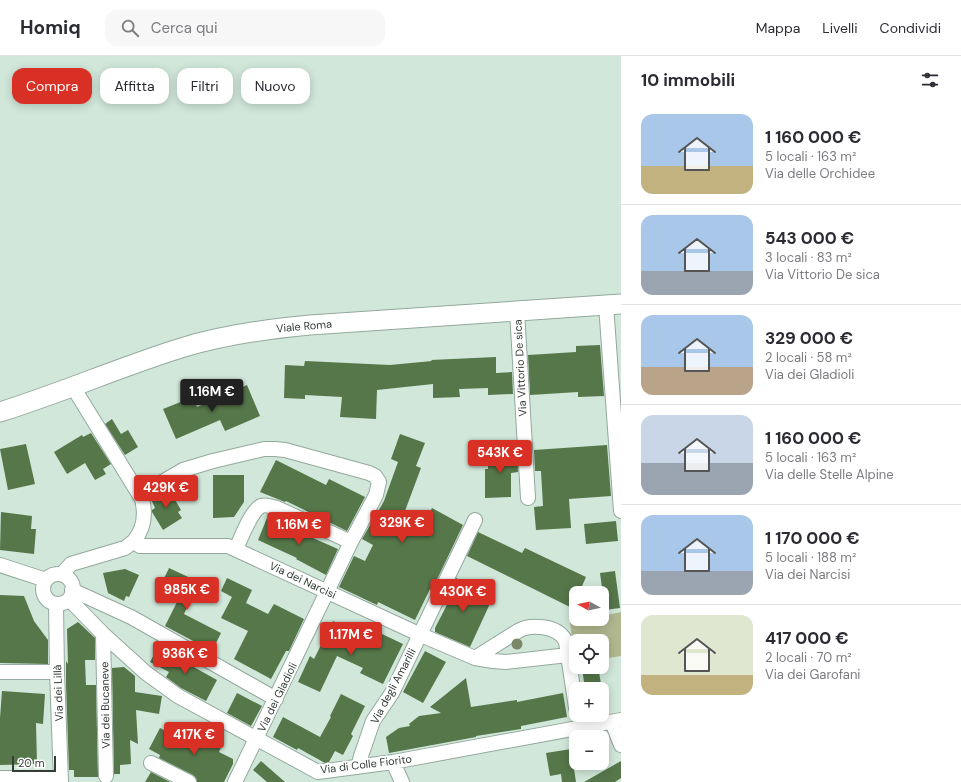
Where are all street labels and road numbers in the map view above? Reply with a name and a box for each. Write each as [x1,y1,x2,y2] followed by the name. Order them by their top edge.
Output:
[275,317,333,335] street label: Viale Roma
[510,319,530,417] street label: Via Vittorio De sica
[267,558,339,602] street label: Via dei Narcisi
[367,646,419,726] street label: Via degli Amarilli
[254,660,300,734] street label: Via dei Gladioli
[97,661,113,749] street label: Via dei Bucaneve
[50,664,66,722] street label: Via dei Lillà
[319,751,413,777] street label: Via di Colle Fiorito

